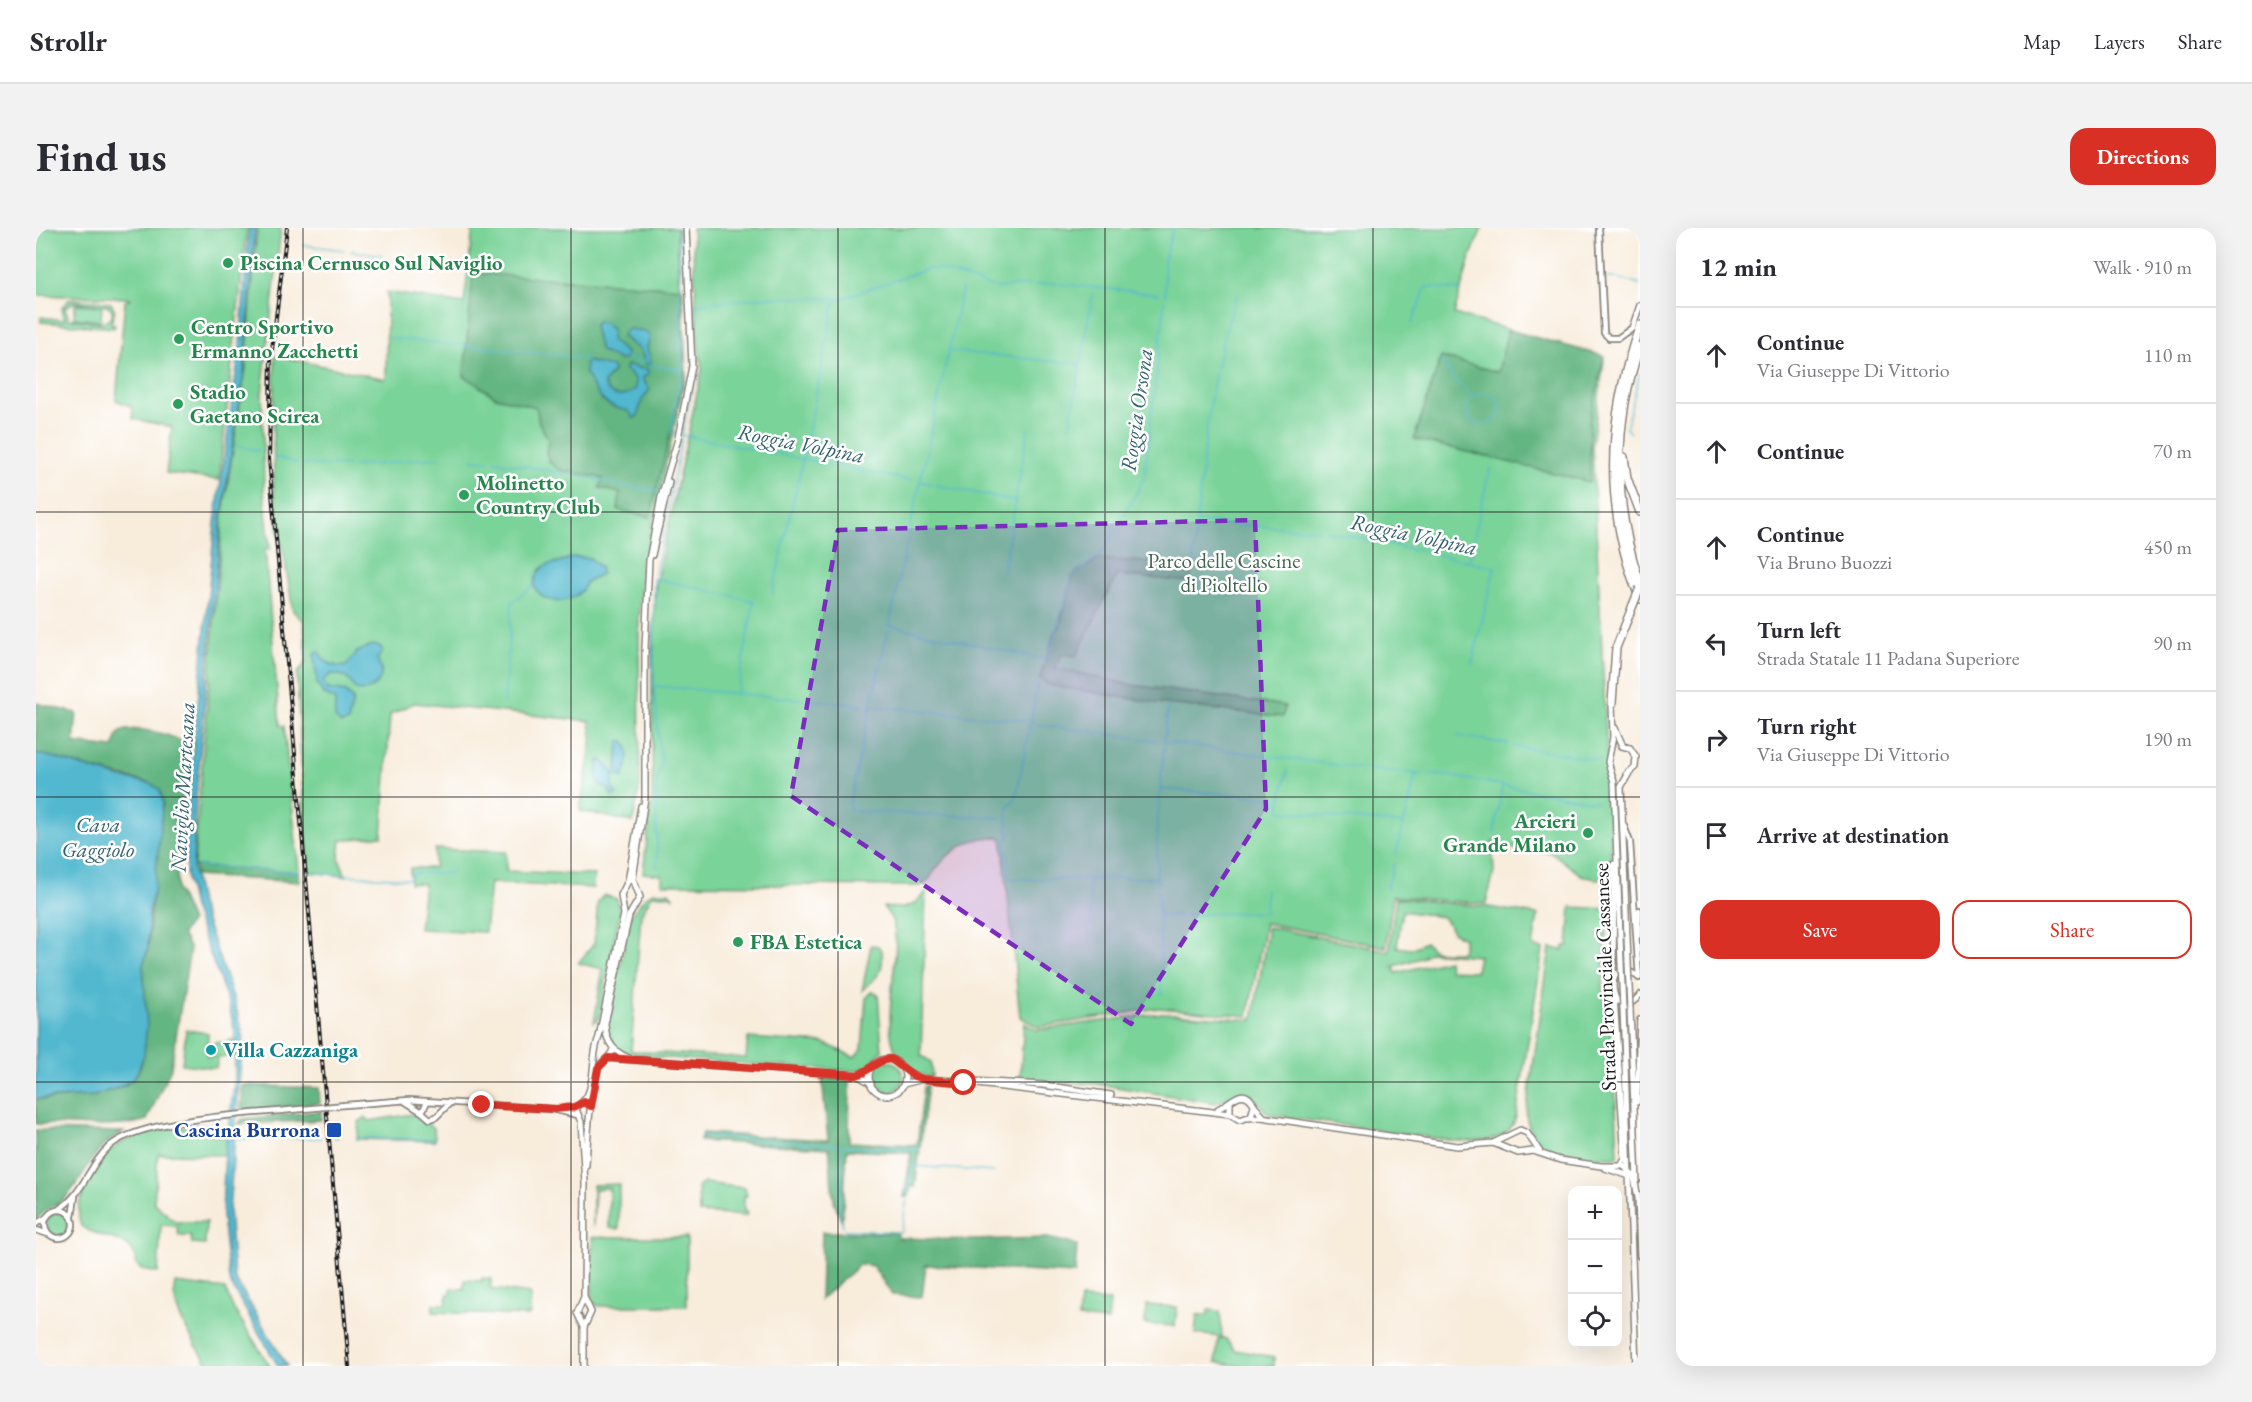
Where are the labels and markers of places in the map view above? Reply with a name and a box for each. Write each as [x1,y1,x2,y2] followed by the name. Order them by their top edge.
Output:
[240,249,503,276] place label: Piscina Cernusco Sul Naviglio
[221,256,235,270] marker: Piscina Cernusco Sul Naviglio
[191,313,358,364] place label: Centro Sportivo Ermanno Zacchetti
[172,332,186,346] marker: Centro Sportivo Ermanno Zacchetti
[190,378,320,429] place label: Stadio Gaetano Scirea
[171,397,185,411] marker: Stadio Gaetano Scirea
[476,469,600,520] place label: Molinetto Country Club
[457,488,471,502] marker: Molinetto Country Club
[1443,807,1576,858] place label: Arcieri Grande Milano
[1581,826,1595,840] marker: Arcieri Grande Milano
[750,928,863,955] place label: FBA Estetica
[731,935,745,949] marker: FBA Estetica
[223,1036,359,1063] place label: Villa Cazzaniga
[204,1043,218,1057] marker: Villa Cazzaniga
[174,1116,321,1143] place label: Cascina Burrona
[325,1121,343,1139] marker: Cascina Burrona

